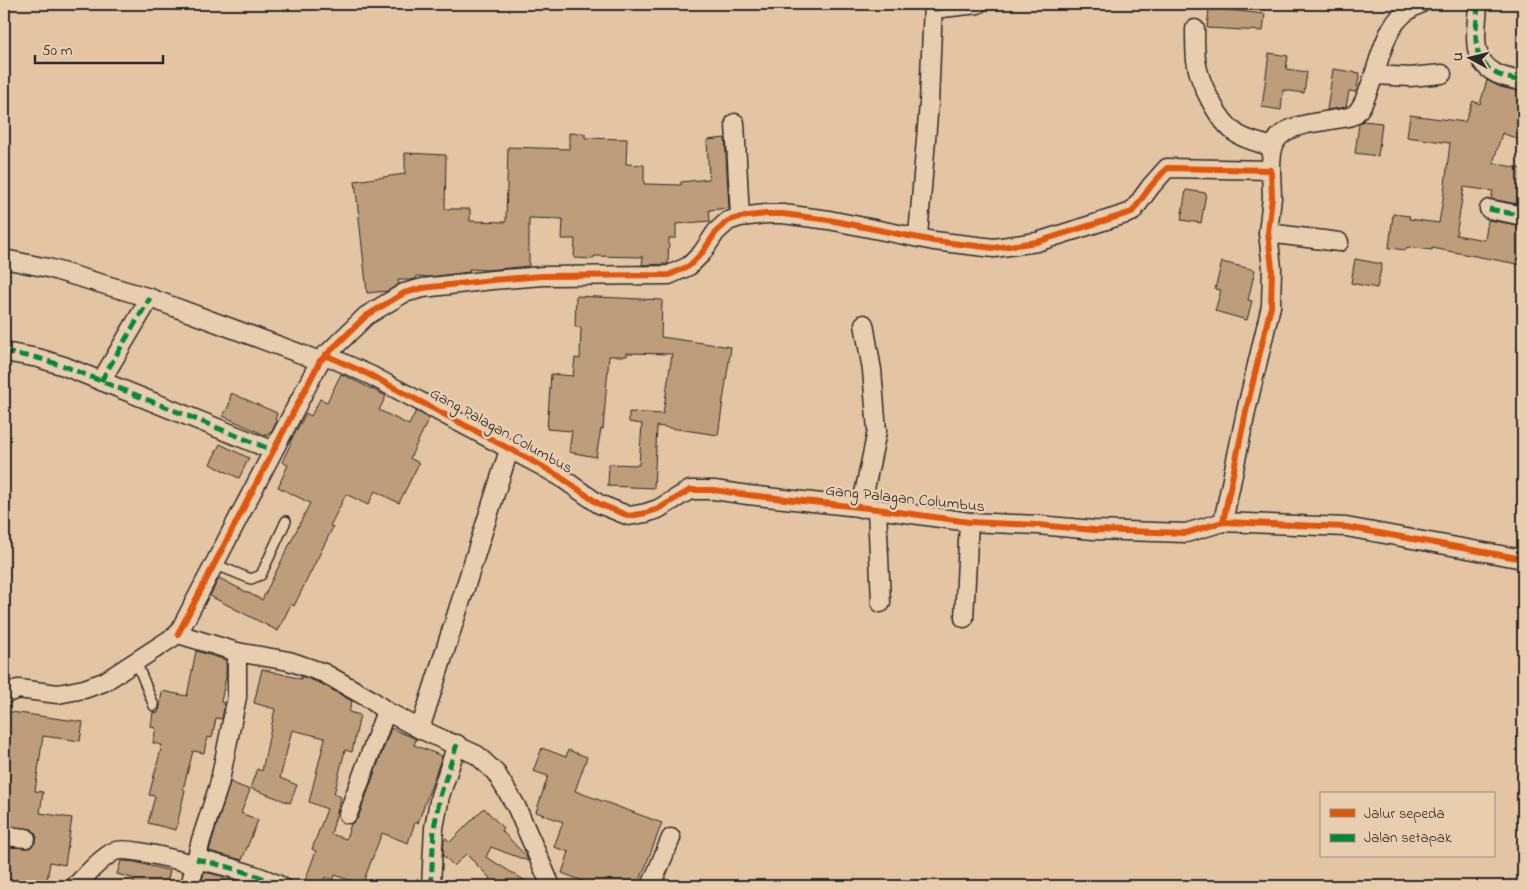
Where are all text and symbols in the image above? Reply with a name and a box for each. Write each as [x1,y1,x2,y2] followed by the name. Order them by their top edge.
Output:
[35,32,162,64] scale bar
[1444,32,1494,82] north arrow
[42,40,73,62] text: 50 m
[1448,51,1470,62] text: U
[425,382,577,480] street label: Gang Palagan Columbus
[824,479,986,519] street label: Gang Palagan Columbus
[1320,792,1494,858] legend
[1364,803,1445,825] text: Jalur sepeda
[1364,827,1452,849] text: Jalan setapak

